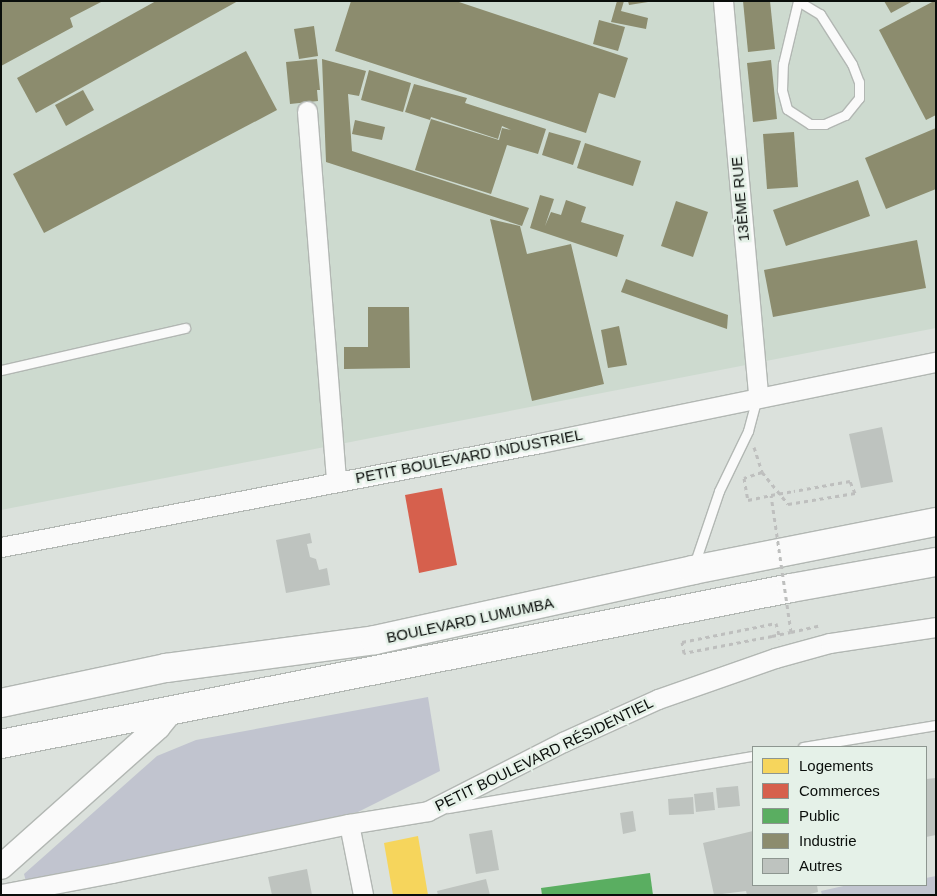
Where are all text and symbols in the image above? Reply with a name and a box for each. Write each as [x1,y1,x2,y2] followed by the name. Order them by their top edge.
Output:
[727,156,753,242] street label: 13ÈME RUE
[354,425,584,487] street label: PETIT BOULEVARD INDUSTRIEL
[385,593,555,647] street label: BOULEVARD LUMUMBA
[432,693,656,815] street label: PETIT BOULEVARD RÉSIDENTIEL
[752,746,927,886] legend
[799,757,873,774] text: Logements
[799,782,880,799] text: Commerces
[799,807,840,824] text: Public
[799,832,857,849] text: Industrie
[799,857,842,874] text: Autres

